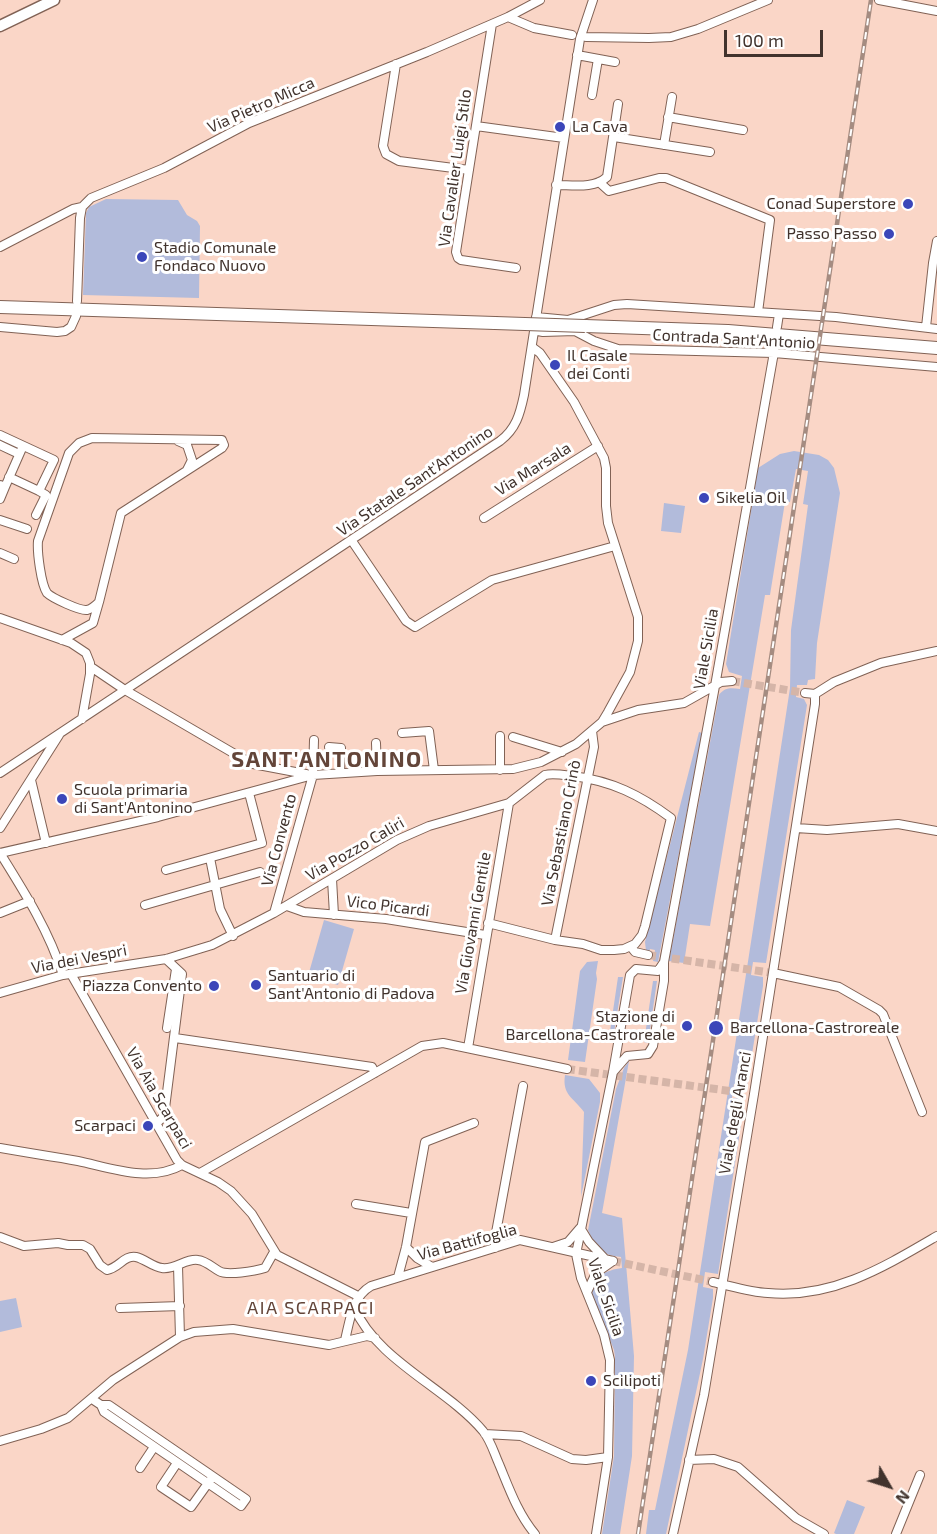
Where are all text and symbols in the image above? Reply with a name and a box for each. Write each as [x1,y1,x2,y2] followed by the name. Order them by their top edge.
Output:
[727,18,826,56] scale bar
[735,29,784,51] text: 100 m
[204,73,318,137] street label: Via Pietro Micca
[434,88,476,248] street label: Via Cavalier Luigi Stilo
[572,117,628,137] place label: La Cava
[553,120,567,134] marker: La Cava
[766,194,896,214] place label: Conad Superstore
[901,197,915,211] marker: Conad Superstore
[786,224,877,244] place label: Passo Passo
[882,227,896,241] marker: Passo Passo
[154,238,276,276] place label: Stadio Comunale Fondaco Nuovo
[135,250,149,264] marker: Stadio Comunale Fondaco Nuovo
[652,325,816,353] street label: Contrada Sant'Antonio
[567,346,630,384] place label: Il Casale dei Conti
[548,358,562,372] marker: Il Casale dei Conti
[334,422,496,540] street label: Via Statale Sant'Antonino
[492,438,574,500] street label: Via Marsala
[716,488,786,508] place label: Sikelia Oil
[697,491,711,505] marker: Sikelia Oil
[689,607,723,691] street label: Viale Sicilia
[231,747,423,773] district label: SANT'ANTONINO
[537,758,585,908] street label: Via Sebastiano Crinò
[74,780,193,818] place label: Scuola primaria di Sant'Antonino
[55,792,69,806] marker: Scuola primaria di Sant'Antonino
[257,792,301,888] street label: Via Convento
[302,813,408,885] street label: Via Pozzo Caliri
[451,851,495,995] street label: Via Giovanni Gentile
[345,891,431,921] street label: Vico Picardi
[30,940,128,978] street label: Via dei Vespri
[268,966,434,1004] place label: Santuario di Sant'Antonio di Padova
[82,976,202,996] place label: Piazza Convento
[249,978,263,992] marker: Santuario di Sant'Antonio di Padova
[207,979,221,993] marker: Piazza Convento
[506,1007,675,1045] place label: Stazione di Barcellona-Castroreale
[730,1018,899,1038] place label: Barcellona-Castroreale
[680,1019,694,1033] marker: Stazione di Barcellona-Castroreale
[707,1019,725,1037] marker: Barcellona-Castroreale
[122,1044,196,1152] street label: Via Aia Scarpaci
[715,1050,755,1176] street label: Viale degli Aranci
[74,1116,136,1136] place label: Scarpaci
[141,1119,155,1133] marker: Scarpaci
[415,1219,519,1265] street label: Via Battifoglia
[584,1255,628,1339] street label: Viale Sicilia
[247,1297,375,1319] district label: AIA SCARPACI
[603,1371,661,1391] place label: Scilipoti
[584,1374,598,1388] marker: Scilipoti
[859,1456,919,1516] north arrow
[892,1487,914,1508] text: N

